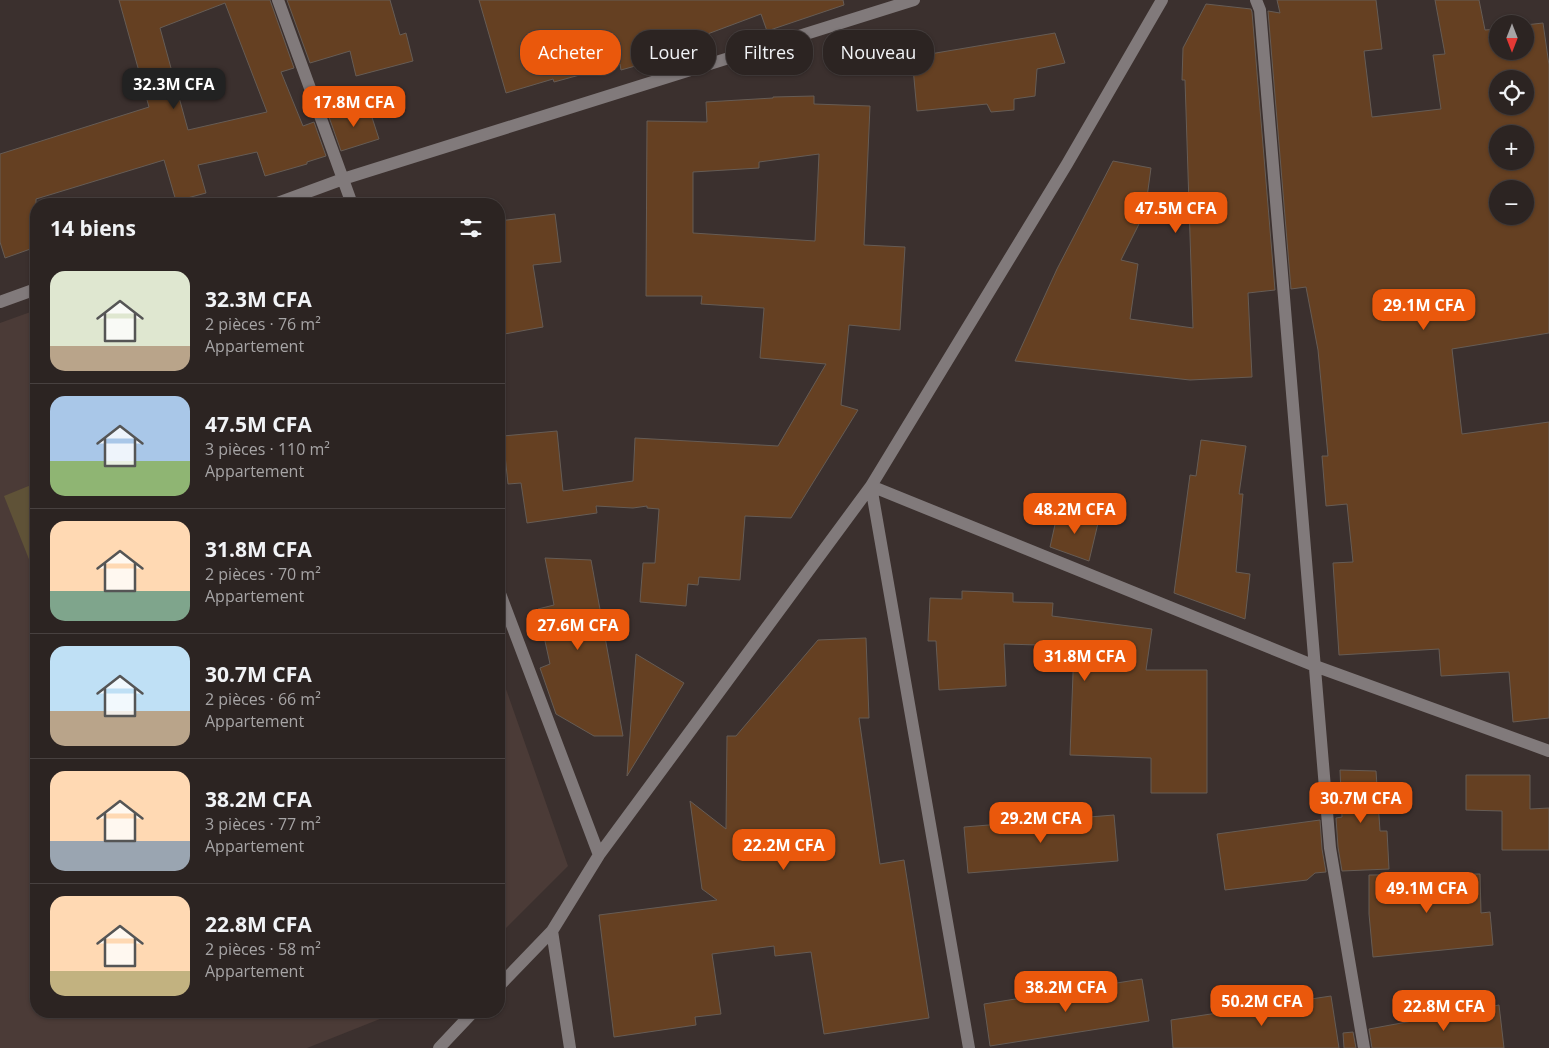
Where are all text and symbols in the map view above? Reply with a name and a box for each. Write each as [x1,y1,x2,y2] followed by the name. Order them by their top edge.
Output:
[1489,15,1534,60] north arrow
[1489,15,1534,225] map controls
[520,30,621,75] chip: Acheter
[631,30,716,75] chip: Louer
[726,30,813,75] chip: Filtres
[823,30,934,75] chip: Nouveau
[117,68,231,110] pin: 32.3M CFA
[1489,70,1534,115] button: locate
[133,73,215,95] text: 32.3M CFA
[297,86,411,128] pin: 17.8M CFA
[313,91,395,113] text: 17.8M CFA
[1489,125,1534,170] button: +
[1489,180,1534,225] button: −
[1119,192,1233,234] pin: 47.5M CFA
[1135,197,1217,219] text: 47.5M CFA
[50,214,136,242] text: 14 biens
[457,214,485,242] icon: filters
[205,285,312,313] text: 32.3M CFA
[1367,288,1481,331] pin: 29.1M CFA
[90,291,150,351] icon: home
[1383,294,1465,316] text: 29.1M CFA
[205,313,321,335] text: 2 pièces · 76 m²
[205,335,304,357] text: Appartement
[205,410,312,438] text: 47.5M CFA
[90,416,150,476] icon: home
[205,438,330,460] text: 3 pièces · 110 m²
[205,460,304,482] text: Appartement
[1018,492,1132,535] pin: 48.2M CFA
[1034,498,1116,520] text: 48.2M CFA
[205,535,312,563] text: 31.8M CFA
[90,541,150,601] icon: home
[205,563,321,585] text: 2 pièces · 70 m²
[205,585,304,607] text: Appartement
[521,608,635,651] pin: 27.6M CFA
[537,614,619,636] text: 27.6M CFA
[1028,640,1142,682] pin: 31.8M CFA
[1044,645,1126,667] text: 31.8M CFA
[205,660,312,688] text: 30.7M CFA
[90,666,150,726] icon: home
[205,688,321,710] text: 2 pièces · 66 m²
[205,710,304,732] text: Appartement
[1304,782,1418,824] pin: 30.7M CFA
[205,785,312,813] text: 38.2M CFA
[1320,787,1402,809] text: 30.7M CFA
[90,791,150,851] icon: home
[984,802,1098,844] pin: 29.2M CFA
[1000,807,1082,829] text: 29.2M CFA
[205,813,321,835] text: 3 pièces · 77 m²
[727,828,841,871] pin: 22.2M CFA
[743,834,825,856] text: 22.2M CFA
[205,835,304,857] text: Appartement
[1370,872,1484,914] pin: 49.1M CFA
[1386,877,1468,899] text: 49.1M CFA
[205,910,312,938] text: 22.8M CFA
[90,916,150,976] icon: home
[205,938,321,960] text: 2 pièces · 58 m²
[205,960,304,982] text: Appartement
[1009,970,1123,1013] pin: 38.2M CFA
[1025,976,1107,998] text: 38.2M CFA
[1205,984,1319,1027] pin: 50.2M CFA
[1221,990,1303,1012] text: 50.2M CFA
[1387,990,1501,1032] pin: 22.8M CFA
[1403,995,1485,1017] text: 22.8M CFA

